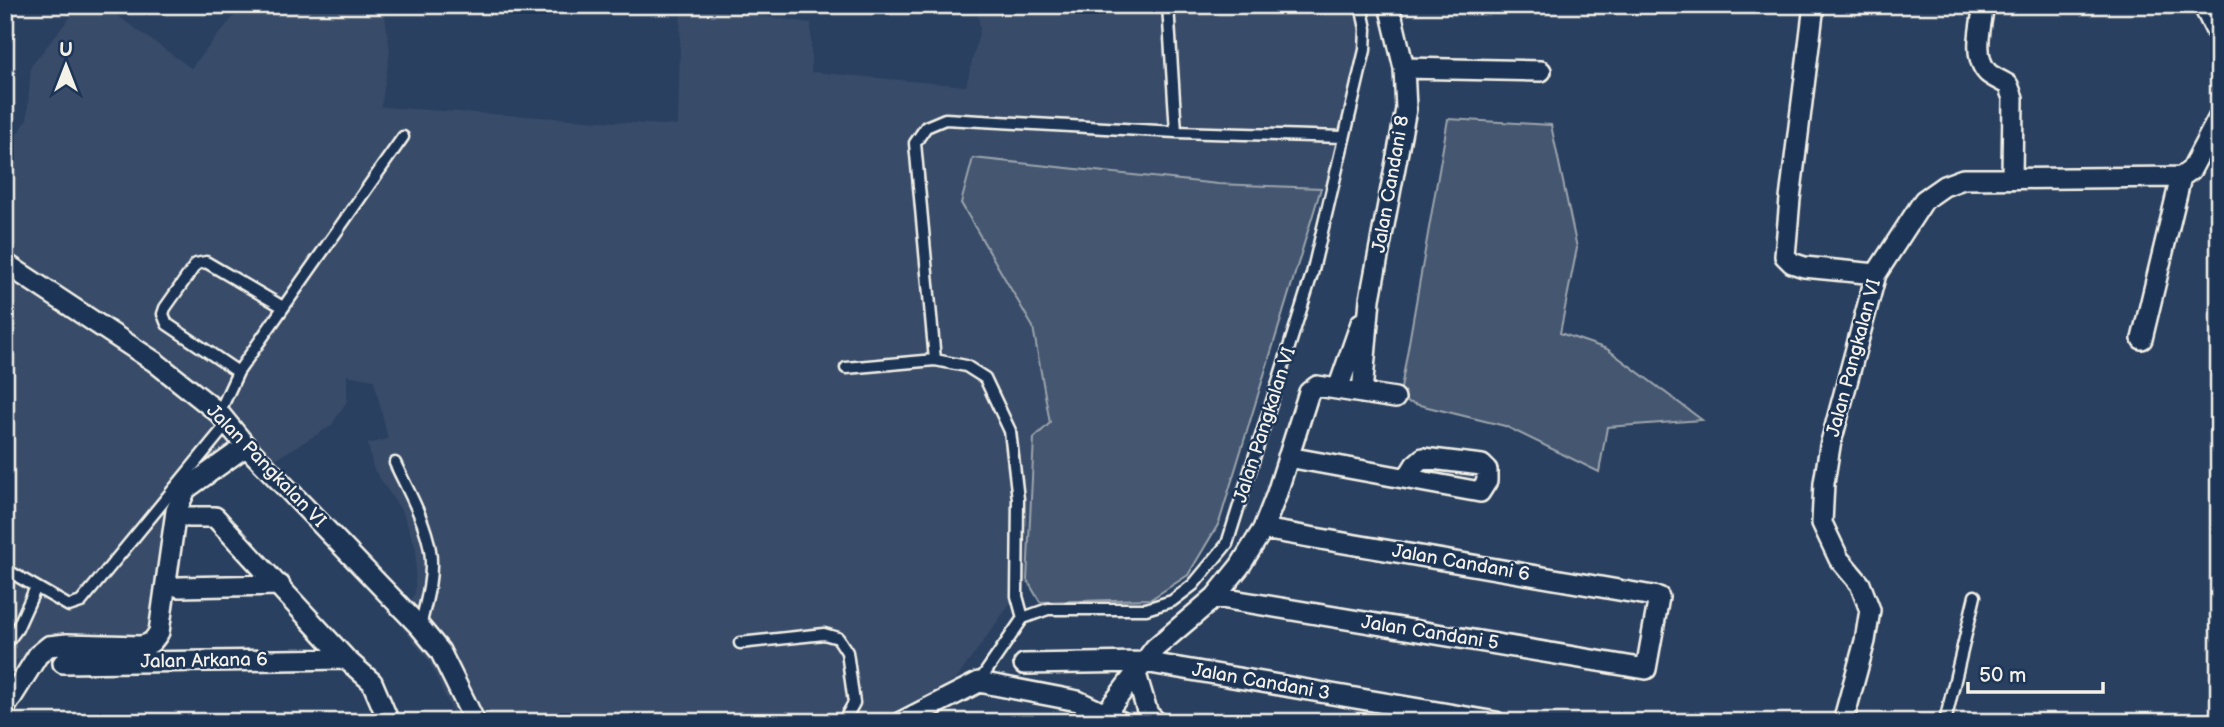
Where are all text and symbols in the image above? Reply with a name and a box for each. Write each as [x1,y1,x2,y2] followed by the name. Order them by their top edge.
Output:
[32,32,102,102] north arrow
[59,39,73,62] text: U
[1368,114,1414,254] street label: Jalan Candani 8
[1822,277,1886,439] street label: Jalan Pangkalan VI
[1229,344,1301,506] street label: Jalan Pangkalan VI
[201,400,331,532] street label: Jalan Pangkalan VI
[1390,540,1532,586] street label: Jalan Candani 6
[1360,611,1500,655] street label: Jalan Candani 5
[140,648,268,674] street label: Jalan Arkana 6
[1968,650,2103,694] scale bar
[1190,659,1332,705] street label: Jalan Candani 3
[1979,663,2026,688] text: 50 m

